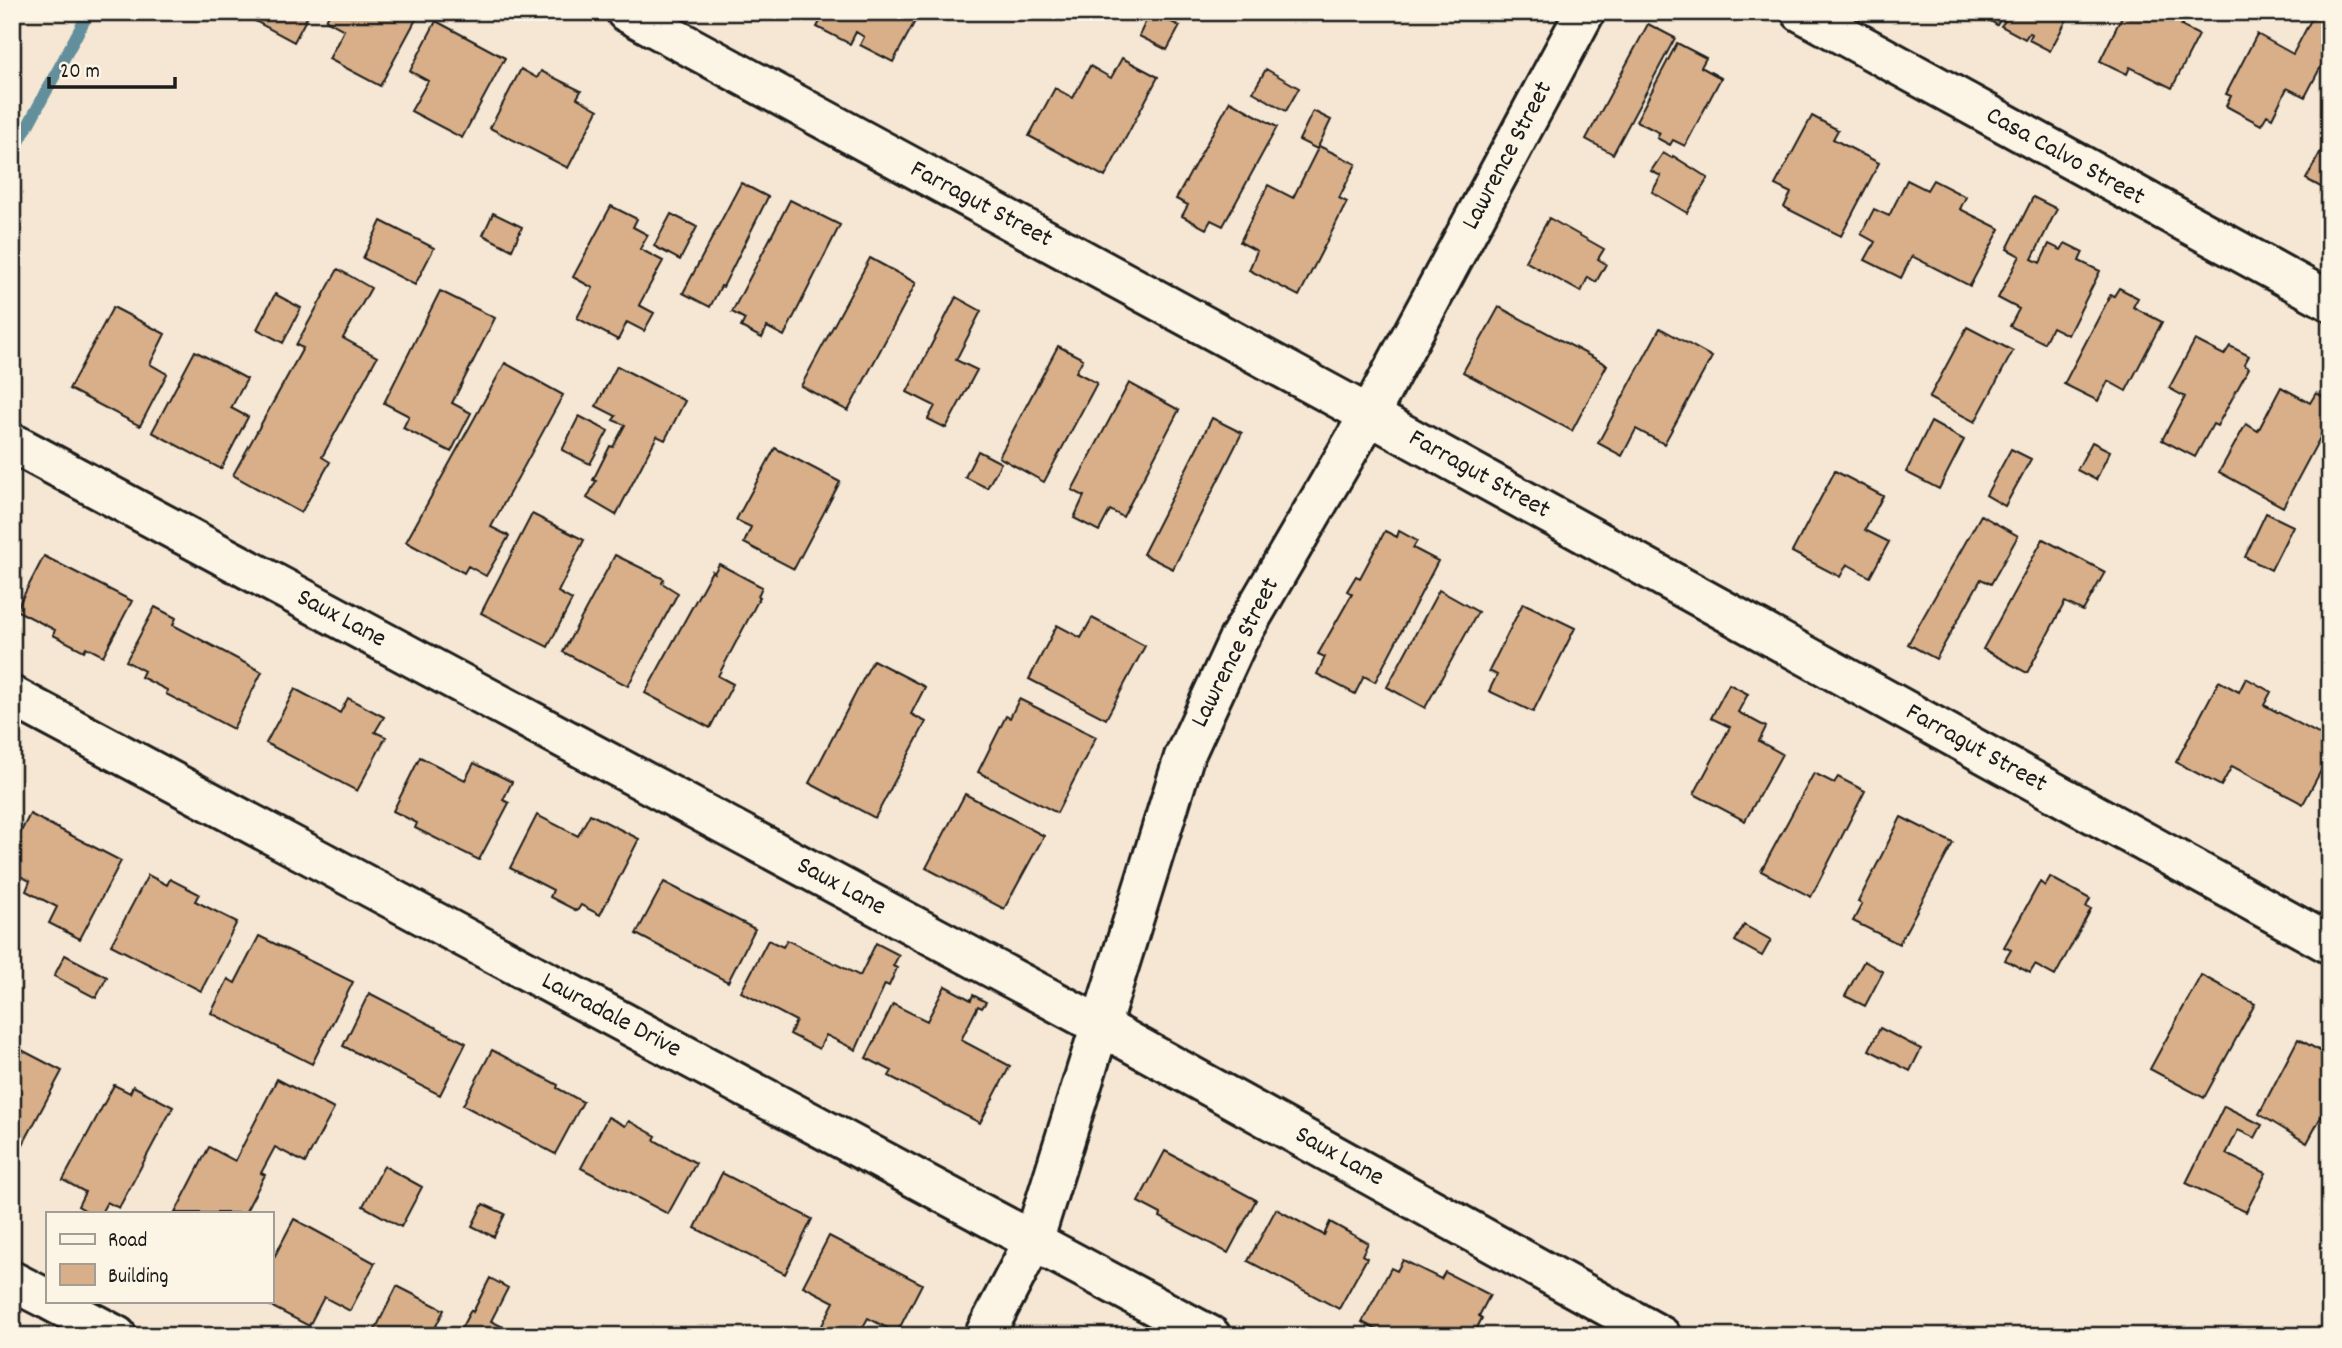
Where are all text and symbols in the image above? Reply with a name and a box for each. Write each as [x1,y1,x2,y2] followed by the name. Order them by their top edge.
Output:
[49,46,175,90] scale bar
[60,58,100,88] text: 20 m
[1453,75,1563,237] street label: Lawrence Street
[1979,98,2152,216] street label: Casa Calvo Street
[903,152,1059,258] street label: Farragut Street
[1402,421,1557,529] street label: Farragut Street
[1182,571,1290,734] street label: Lawrence Street
[290,580,392,658] street label: Saux Lane
[1899,695,2054,803] street label: Farragut Street
[790,848,892,926] street label: Saux Lane
[534,964,688,1068] street label: Lauradale Drive
[1288,1117,1390,1197] street label: Saux Lane
[46,1212,273,1302] legend
[108,1227,147,1257] text: Road
[108,1263,168,1293] text: Building

